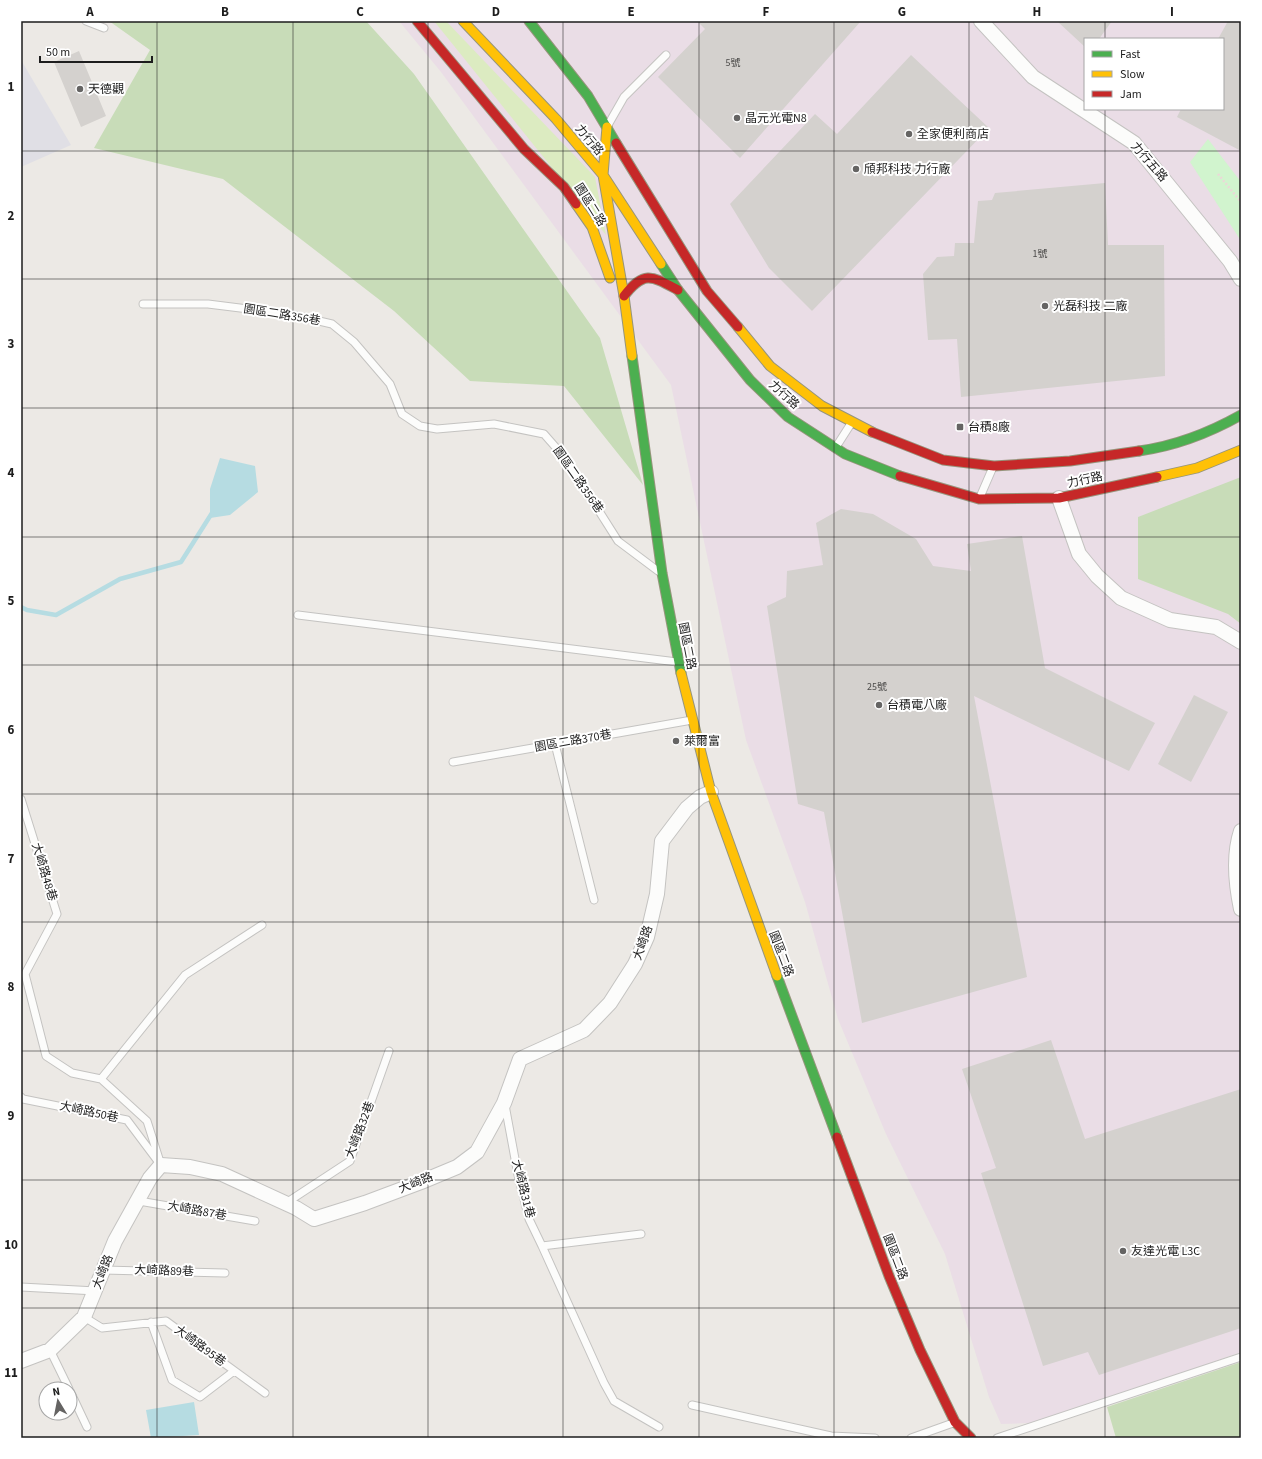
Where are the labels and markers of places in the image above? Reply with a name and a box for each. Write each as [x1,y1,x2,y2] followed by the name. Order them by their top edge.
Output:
[88,81,124,98] place label: 天德觀
[75,84,85,94] marker: 天德觀
[745,110,807,127] place label: 晶元光電N8
[732,113,742,123] marker: 晶元光電N8
[917,126,989,143] place label: 全家便利商店
[904,129,914,139] marker: 全家便利商店
[864,161,950,178] place label: 頎邦科技 力行廠
[851,164,861,174] marker: 頎邦科技 力行廠
[1053,298,1127,315] place label: 光磊科技 二廠
[1040,301,1050,311] marker: 光磊科技 二廠
[968,419,1010,436] place label: 台積8廠
[955,422,965,432] marker: 台積8廠
[887,697,947,714] place label: 台積電八廠
[874,700,884,710] marker: 台積電八廠
[684,733,720,750] place label: 萊爾富
[671,736,681,746] marker: 萊爾富
[1131,1243,1200,1260] place label: 友達光電 L3C
[1118,1246,1128,1256] marker: 友達光電 L3C

